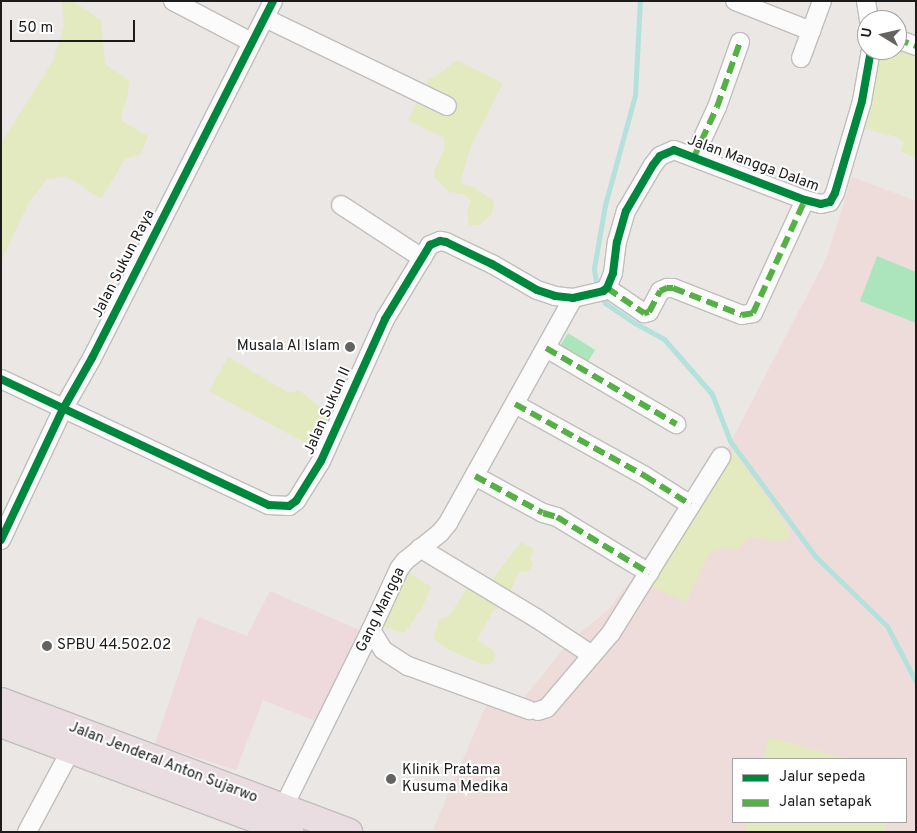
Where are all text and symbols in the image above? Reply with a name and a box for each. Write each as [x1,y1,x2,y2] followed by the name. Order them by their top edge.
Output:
[12,10,138,42] scale bar
[857,10,907,60] north arrow
[18,19,53,38] text: 50 m
[859,26,877,39] text: U
[684,132,822,196] street label: Jalan Mangga Dalam
[89,207,159,321] street label: Jalan Sukun Raya
[236,338,340,356] place label: Musala Al Islam
[344,341,356,353] marker: Musala Al Islam
[301,364,355,458] street label: Jalan Sukun II
[353,565,409,655] street label: Gang Mangga
[57,637,171,655] place label: SPBU 44.502.02
[41,640,53,652] marker: SPBU 44.502.02
[66,718,260,808] street label: Jalan Jenderal Anton Sujarwo
[732,758,907,823] legend
[402,761,508,796] place label: Klinik Pratama Kusuma Medika
[779,768,865,787] text: Jalur sepeda
[384,772,398,786] marker: Klinik Pratama Kusuma Medika
[779,793,872,812] text: Jalan setapak

